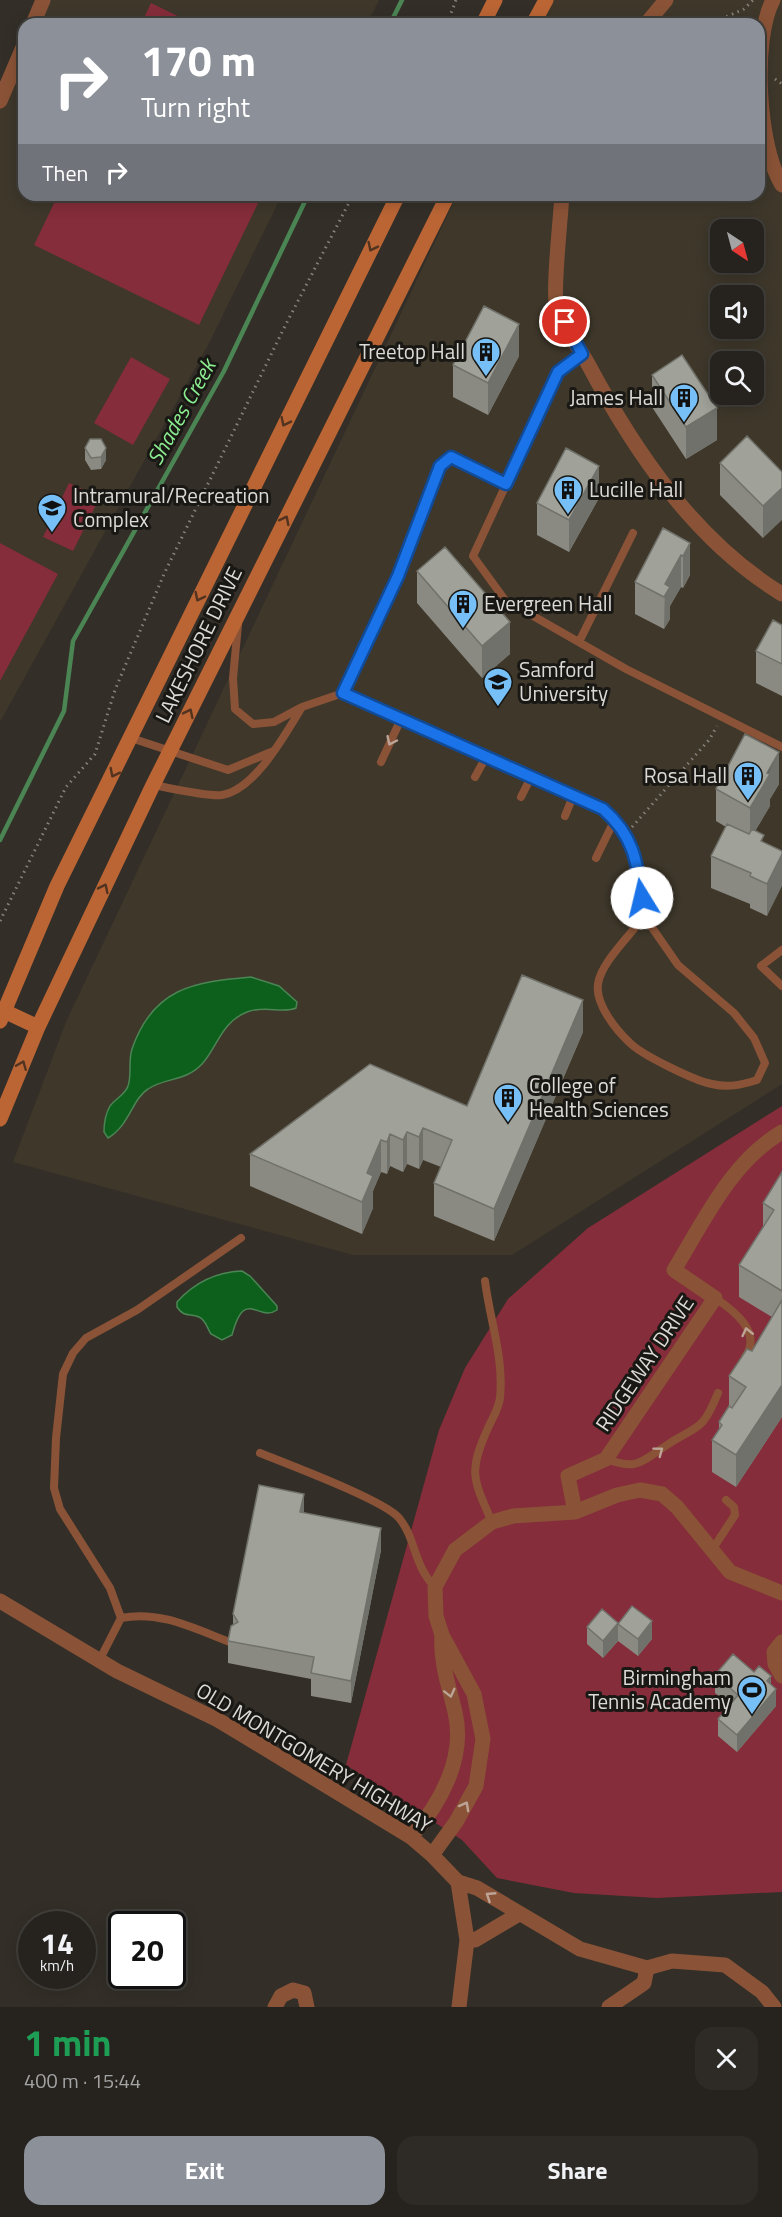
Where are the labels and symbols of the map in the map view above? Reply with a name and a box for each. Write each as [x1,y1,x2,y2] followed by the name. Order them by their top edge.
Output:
[710,219,764,273] north arrow
[368,241,379,252] one-way arrow
[539,296,590,347] pin
[359,335,465,367] place label: Treetop Hall
[470,336,502,378] building icon: Treetop Hall
[138,351,225,471] water label: Shades Creek
[569,381,663,413] place label: James Hall
[668,382,700,424] building icon: James Hall
[281,416,292,426] one-way arrow
[589,473,683,505] place label: Lucille Hall
[552,474,584,516] building icon: Lucille Hall
[73,479,270,535] place label: Intramural/Recreation Complex
[36,492,68,534] school or university icon: Intramural/Recreation Complex
[278,515,290,526] one-way arrow
[146,561,250,728] street label: LAKESHORE DRIVE
[484,587,612,619] place label: Evergreen Hall
[447,588,479,630] building icon: Evergreen Hall
[195,591,207,602] one-way arrow
[519,653,608,709] place label: Samford University
[482,666,514,708] school or university icon: Samford University
[182,709,193,719] one-way arrow
[387,734,399,745] one-way arrow
[644,759,727,791] place label: Rosa Hall
[732,760,764,802] building icon: Rosa Hall
[110,766,121,777] one-way arrow
[610,866,674,930] position arrow
[97,884,109,895] one-way arrow
[15,1061,27,1072] one-way arrow
[529,1069,669,1125] place label: College of Health Sciences
[492,1082,524,1124] building icon: College of Health Sciences
[587,1289,701,1438] street label: RIDGEWAY DRIVE
[741,1327,754,1337] one-way arrow
[652,1447,663,1458] one-way arrow
[588,1661,731,1717] place label: Birmingham Tennis Academy
[190,1674,439,1841] street label: OLD MONTGOMERY HIGHWAY
[736,1674,768,1716] sports icon: Birmingham Tennis Academy
[443,1688,456,1698] one-way arrow
[458,1802,469,1812] one-way arrow
[485,1892,496,1903] one-way arrow
[108,1911,186,1989] speed limit sign: 20

